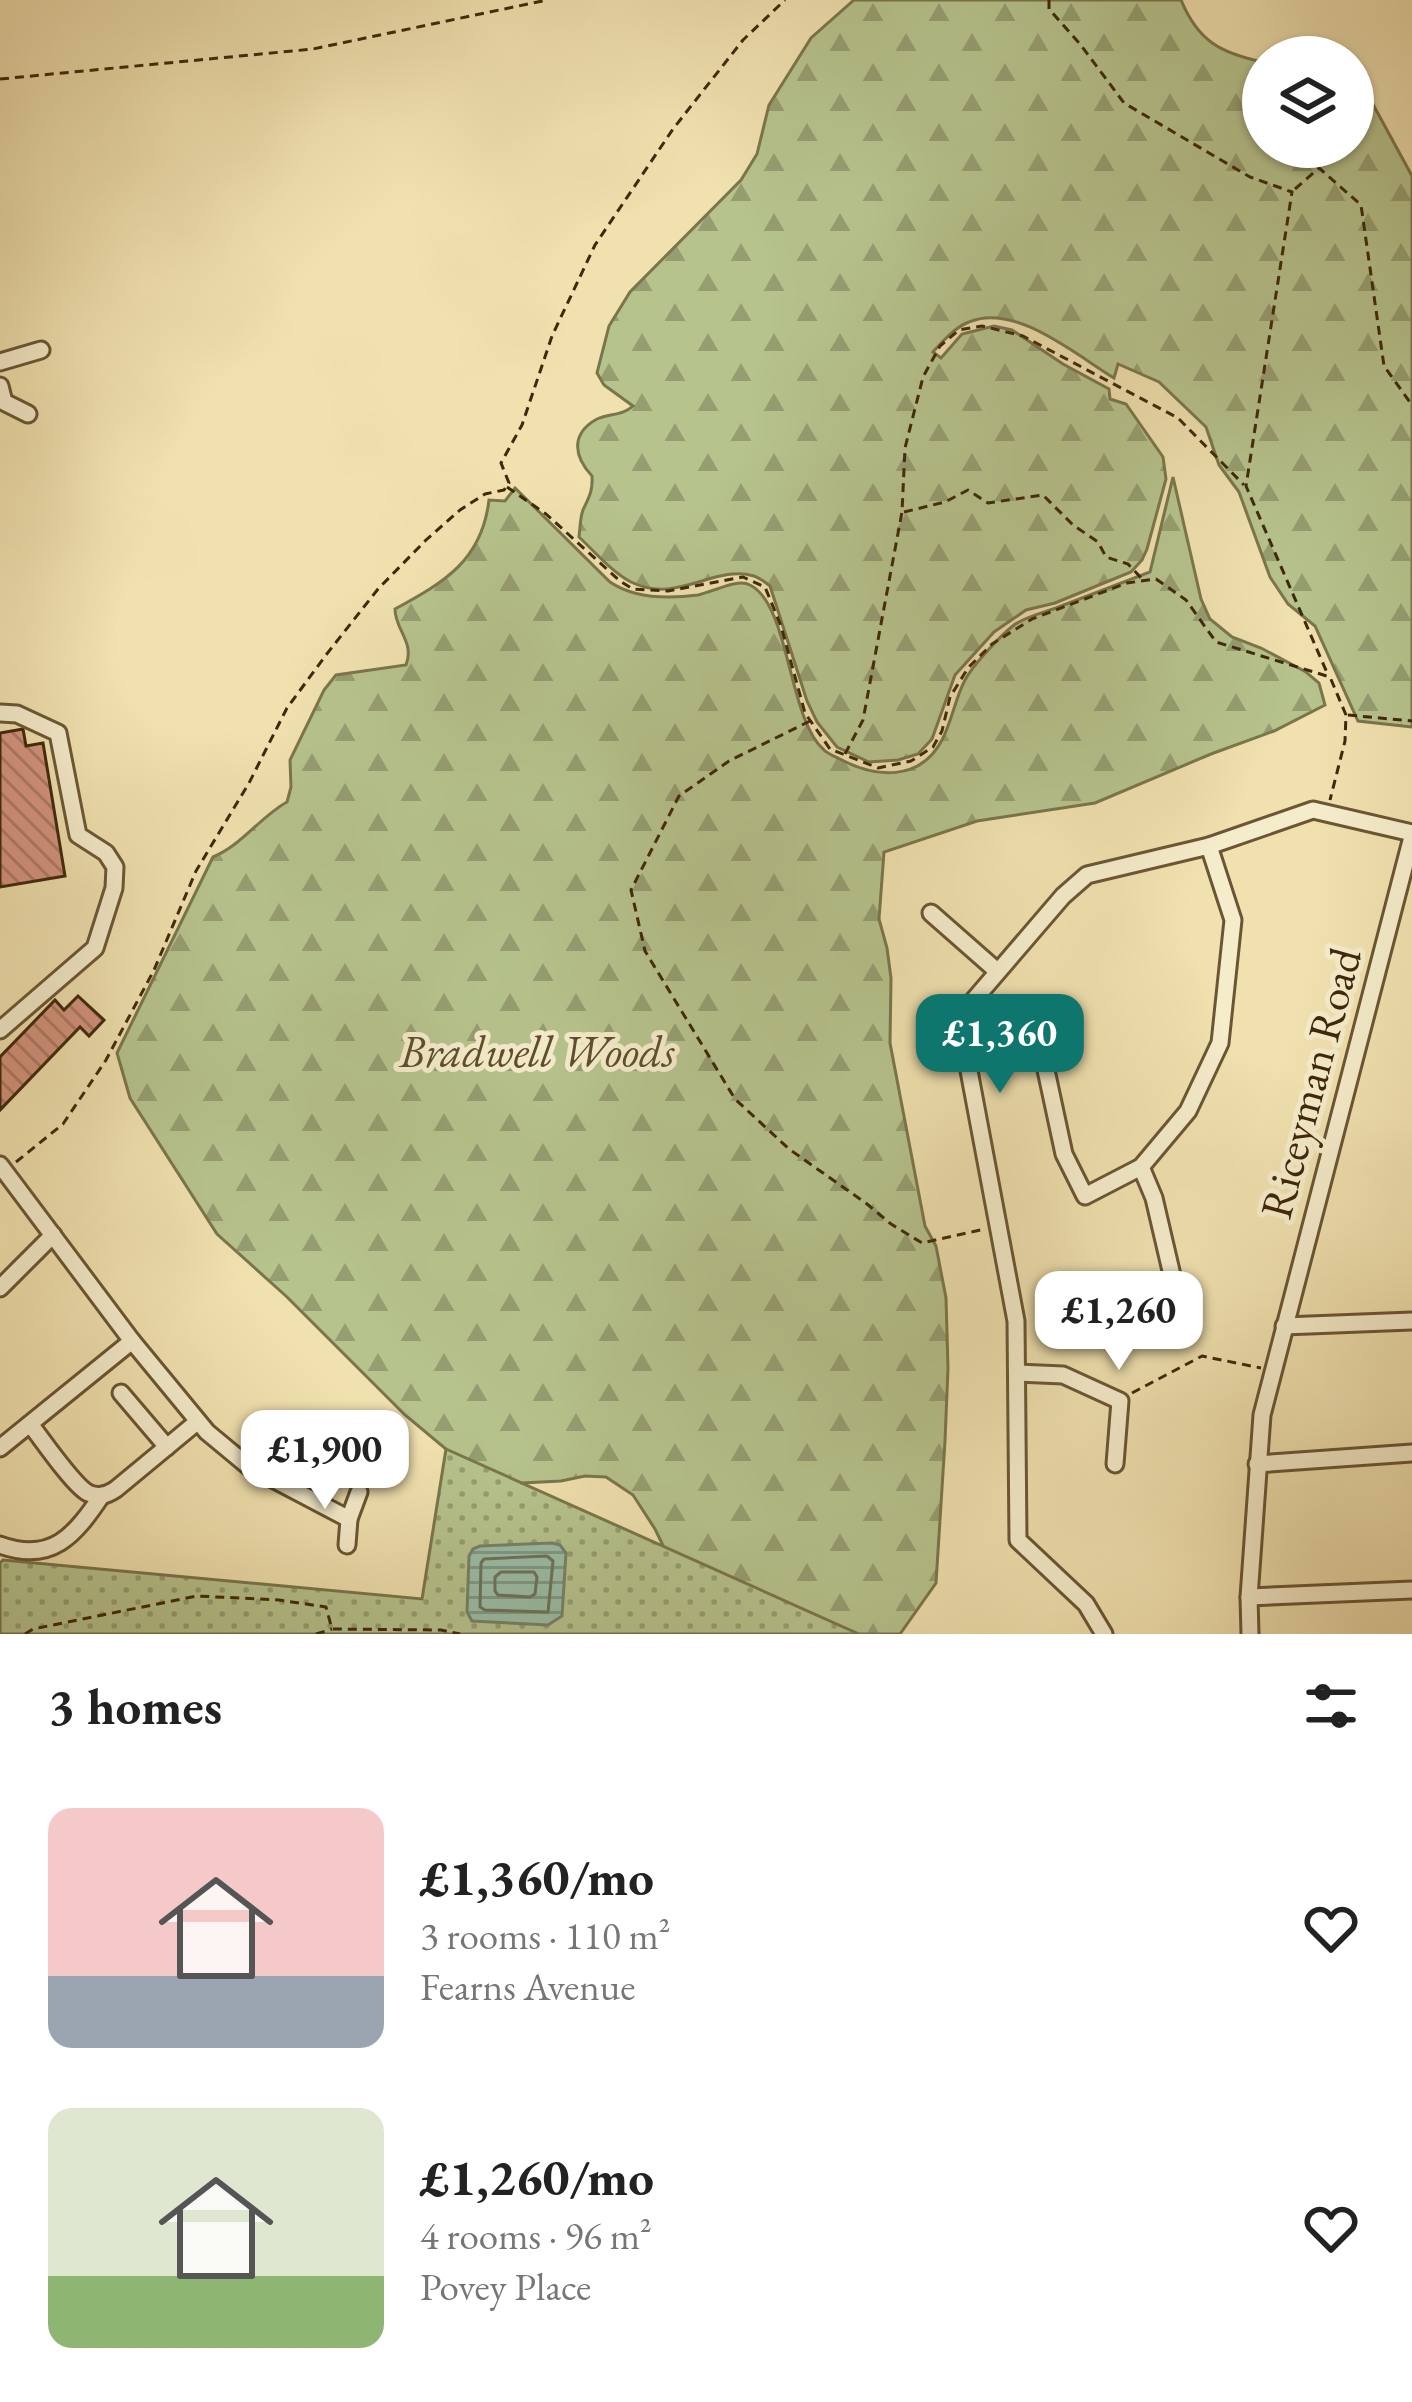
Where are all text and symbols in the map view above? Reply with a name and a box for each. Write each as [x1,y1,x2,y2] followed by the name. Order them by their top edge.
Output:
[1242,36,1374,168] map controls
[1242,36,1374,168] button: layers
[1246,941,1374,1225] street label: Riceyman Road
[902,994,1098,1096] pin: £1,360
[943,1007,1057,1058] text: £1,360
[398,1022,675,1080] park label: Bradwell Woods
[1021,1271,1217,1373] pin: £1,260
[1062,1284,1176,1335] text: £1,260
[227,1410,423,1512] pin: £1,900
[268,1423,382,1474] text: £1,900
[48,1673,222,1739] text: 3 homes
[1298,1673,1364,1739] icon: filters
[420,1844,654,1910] text: £1,360/mo
[144,1856,288,2000] icon: home
[1298,1895,1364,1961] icon: heart
[420,1910,671,1961] text: 3 rooms · 110 m²
[420,1961,636,2012] text: Fearns Avenue
[420,2144,654,2210] text: £1,260/mo
[144,2156,288,2300] icon: home
[1298,2195,1364,2261] icon: heart
[420,2210,652,2261] text: 4 rooms · 96 m²
[420,2261,591,2312] text: Povey Place

